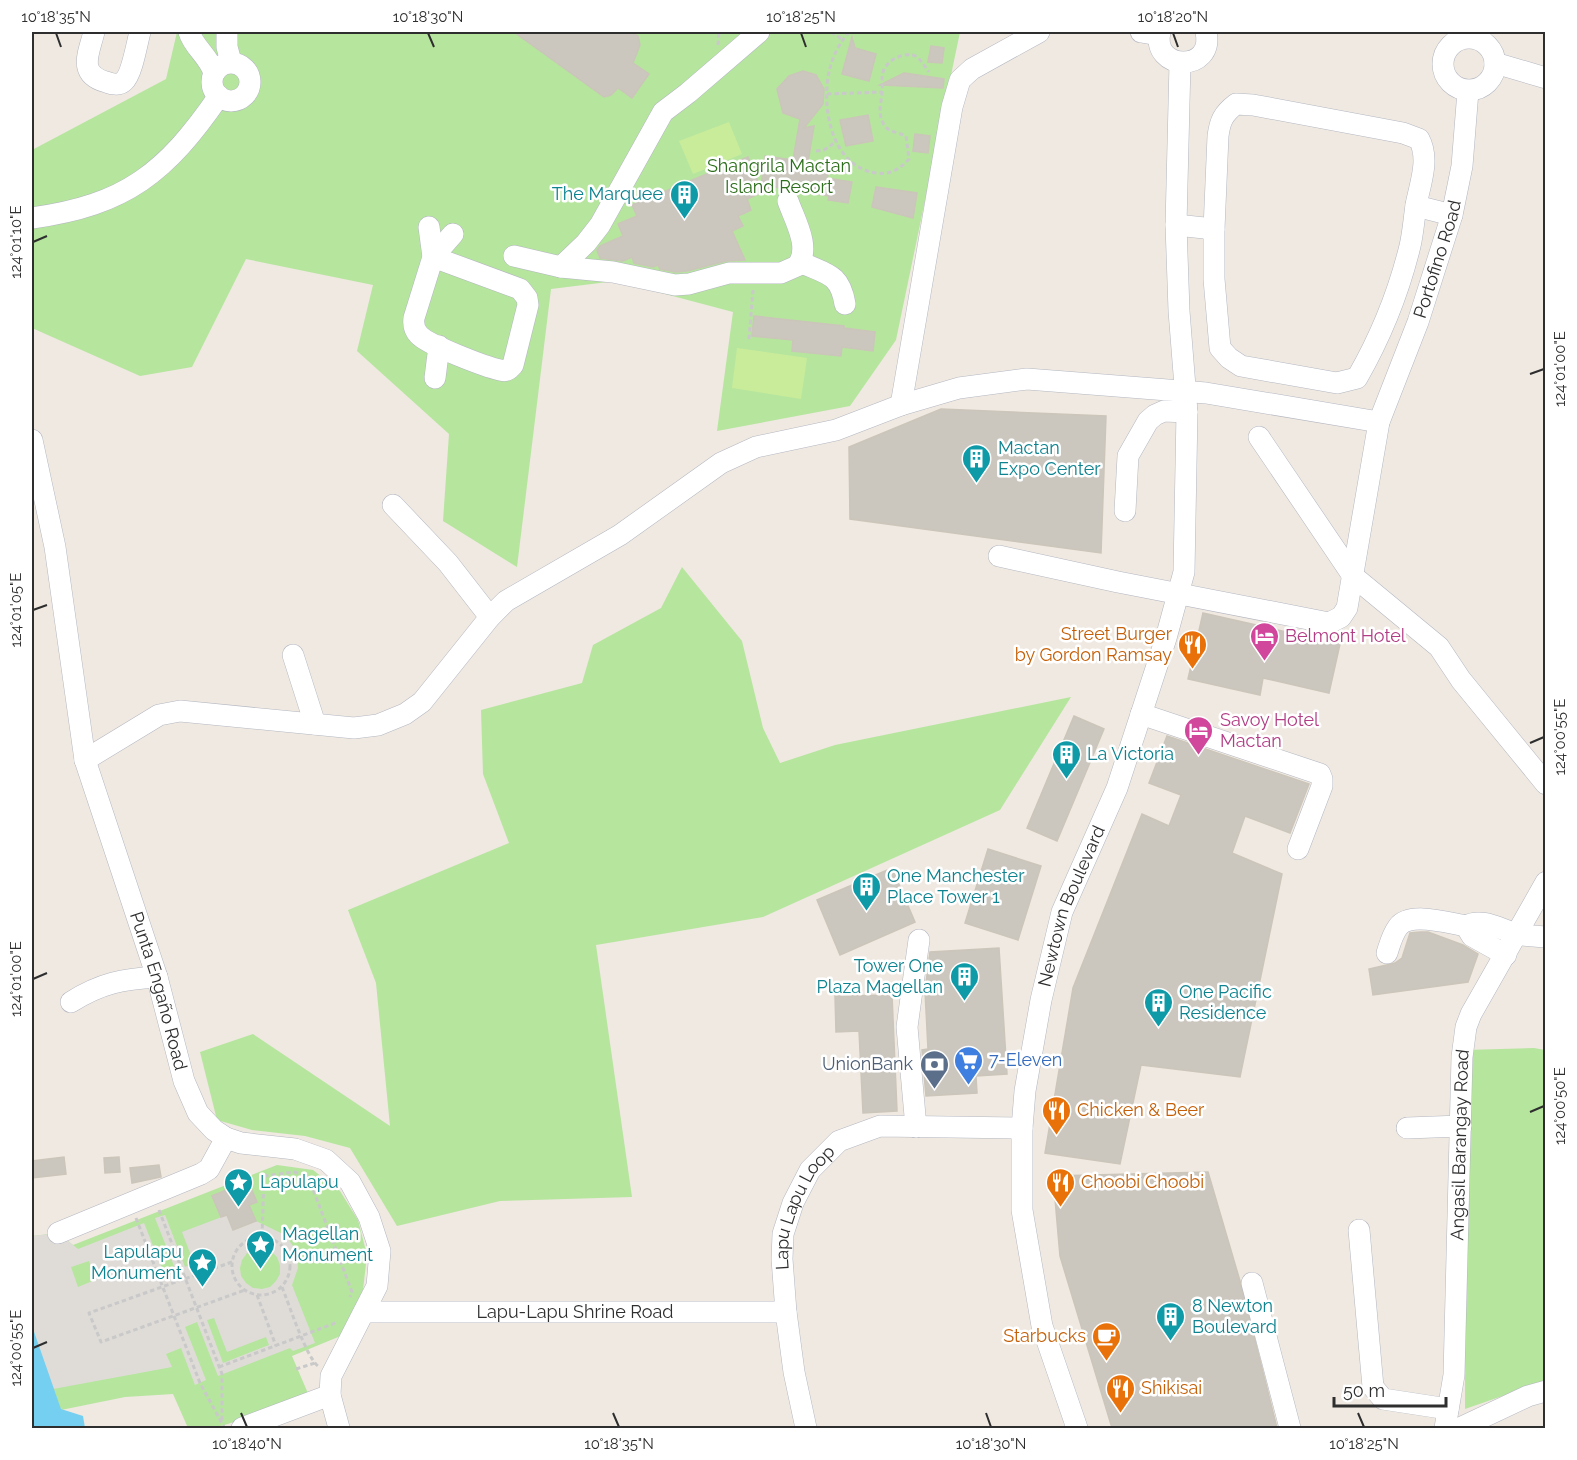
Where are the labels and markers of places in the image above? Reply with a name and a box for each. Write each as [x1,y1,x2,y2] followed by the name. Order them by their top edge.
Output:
[668,178,700,220] building icon: The Marquee
[552,183,663,204] place label: The Marquee
[998,437,1101,479] place label: Mactan Expo Center
[961,442,993,484] building icon: Mactan Expo Center
[1248,620,1280,662] hotel icon: Belmont Hotel
[1015,623,1173,665] place label: Street Burger by Gordon Ramsay
[1285,625,1406,646] place label: Belmont Hotel
[1177,628,1209,670] restaurant icon: Street Burger by Gordon Ramsay
[1220,709,1319,751] place label: Savoy Hotel Mactan
[1183,714,1215,756] hotel icon: Savoy Hotel Mactan
[1050,738,1082,780] building icon: La Victoria
[1087,743,1174,764] place label: La Victoria
[887,865,1025,907] place label: One Manchester Place Tower 1
[850,870,882,912] building icon: One Manchester Place Tower 1
[817,955,943,997] place label: Tower One Plaza Magellan
[948,960,980,1002] building icon: Tower One Plaza Magellan
[1179,981,1272,1023] place label: One Pacific Residence
[1142,986,1174,1028] building icon: One Pacific Residence
[952,1044,984,1086] supermarket icon: 7-Eleven
[918,1048,950,1090] bank icon: UnionBank
[989,1049,1062,1070] place label: 7-Eleven
[822,1053,913,1074] place label: UnionBank
[1040,1094,1072,1136] restaurant icon: Chicken & Beer
[1077,1099,1205,1120] place label: Chicken & Beer
[223,1166,255,1208] place icon: Lapulapu
[1044,1166,1076,1208] restaurant icon: Choobi Choobi
[260,1171,339,1192] place label: Lapulapu
[1081,1171,1204,1192] place label: Choobi Choobi
[282,1223,373,1265] place label: Magellan Monument
[245,1228,277,1270] place icon: Magellan Monument
[91,1241,182,1283] place label: Lapulapu Monument
[187,1246,219,1288] place icon: Lapulapu Monument
[1192,1295,1277,1337] place label: 8 Newton Boulevard
[1155,1300,1187,1342] building icon: 8 Newton Boulevard
[1091,1320,1123,1362] cafe icon: Starbucks
[1003,1325,1086,1346] place label: Starbucks
[1104,1372,1136,1414] restaurant icon: Shikisai
[1141,1377,1202,1398] place label: Shikisai

